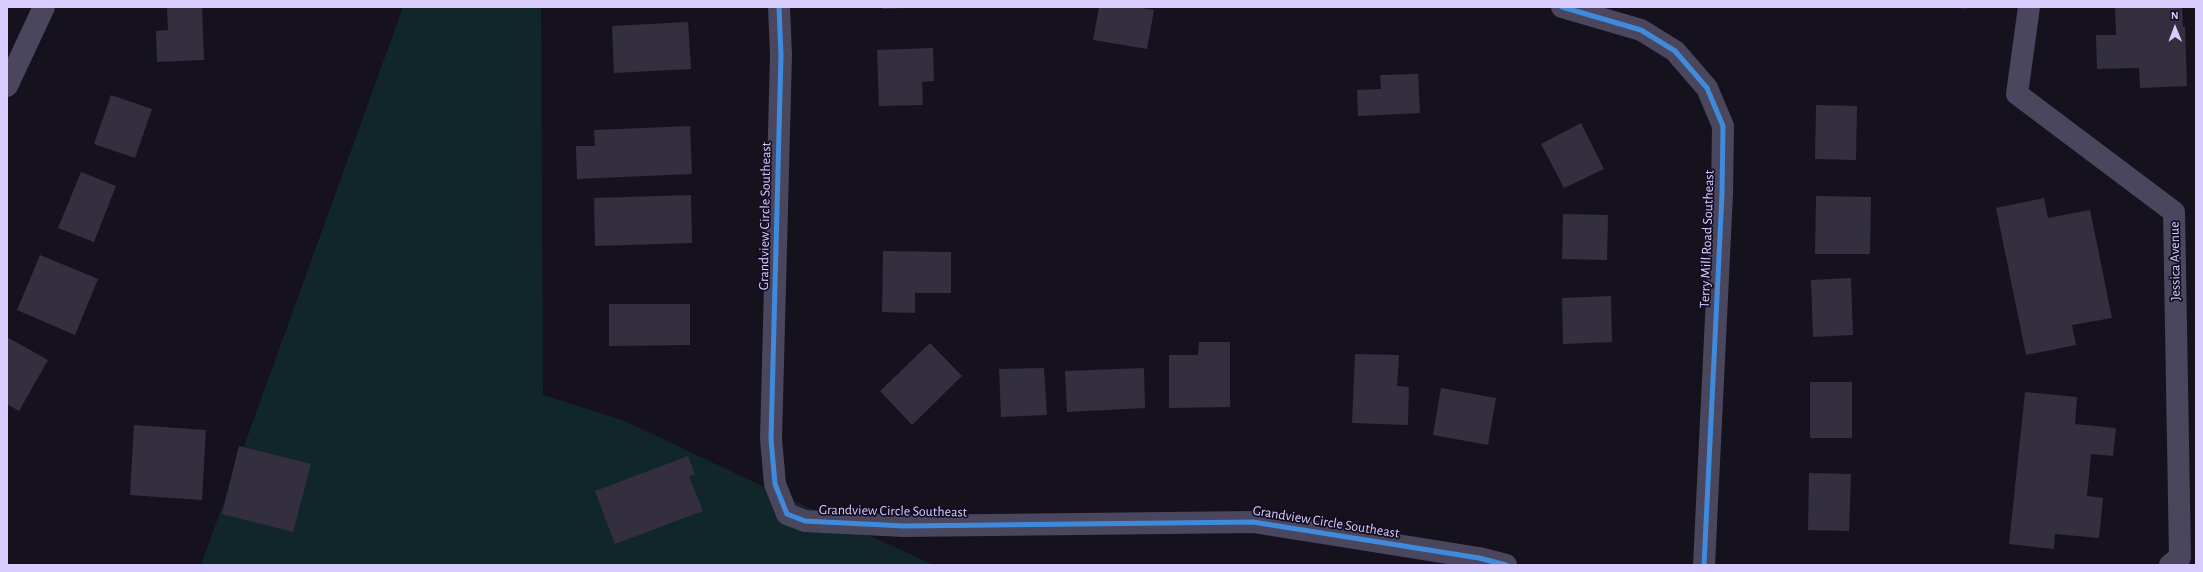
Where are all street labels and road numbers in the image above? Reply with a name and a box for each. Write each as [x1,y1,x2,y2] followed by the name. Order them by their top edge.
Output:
[755,142,775,290] street label: Grandview Circle Southeast
[1696,170,1718,308] street label: Terry Mill Road Southeast
[2166,221,2184,301] street label: Jessica Avenue
[819,501,967,521] street label: Grandview Circle Southeast
[1251,502,1401,542] street label: Grandview Circle Southeast

